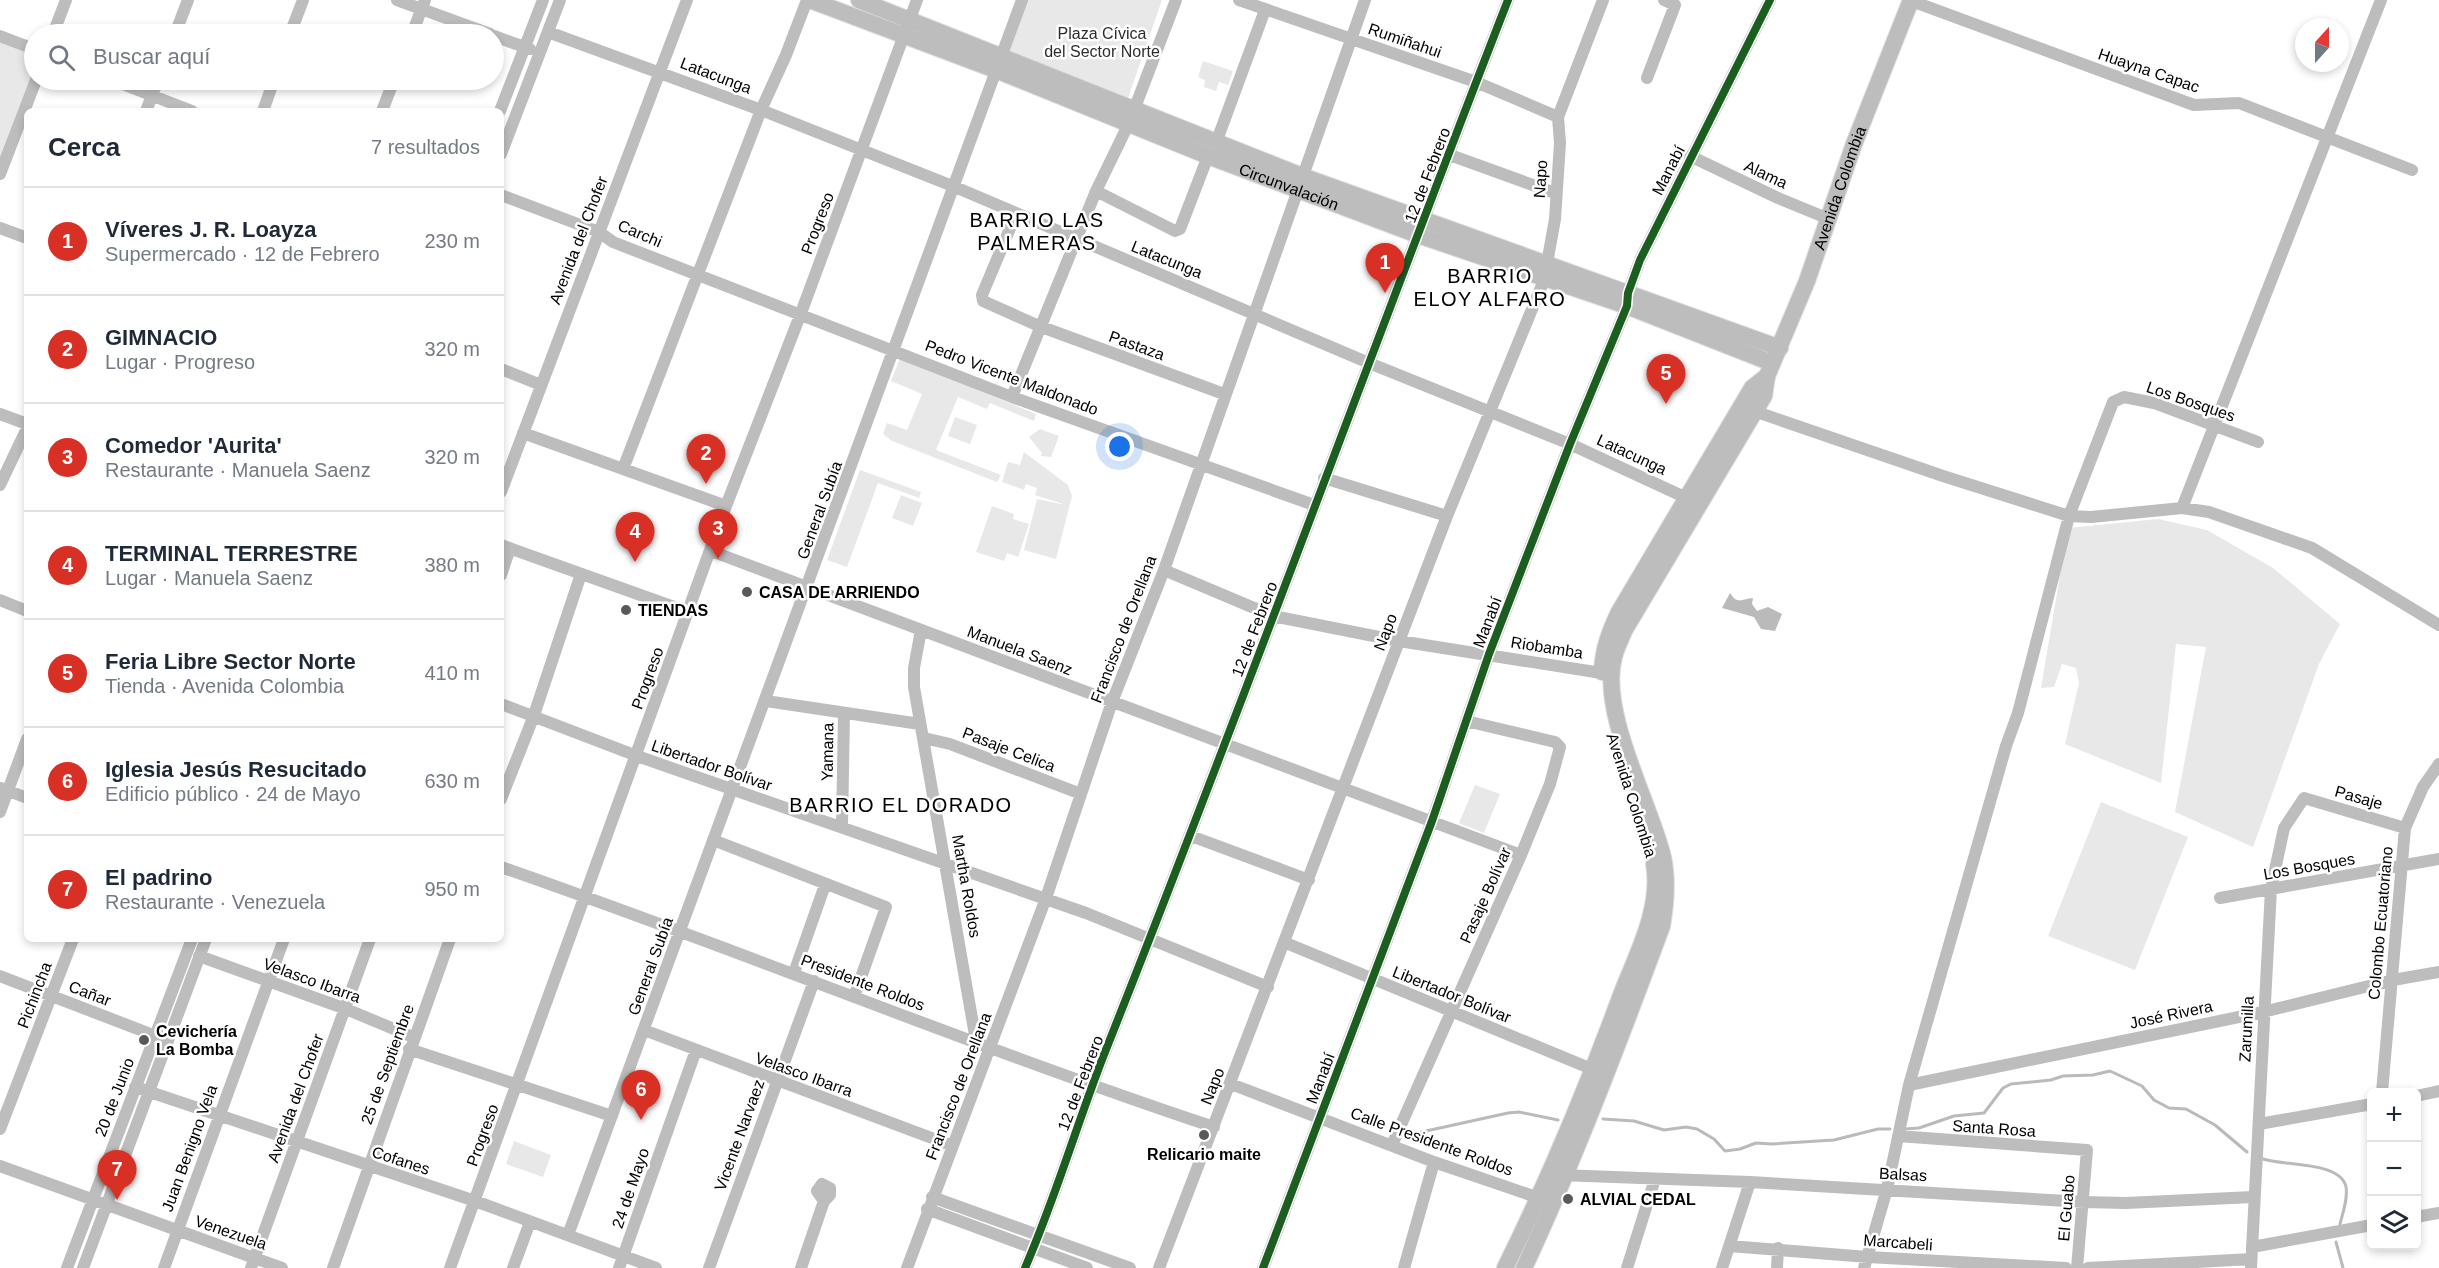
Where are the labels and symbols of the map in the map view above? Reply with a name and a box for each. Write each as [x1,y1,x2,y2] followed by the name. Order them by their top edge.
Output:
[2295,18,2349,72] north arrow
[1366,20,1444,61] street label: Rumiñahui
[1044,25,1160,60] park label: Plaza Cívica del Sector Norte
[2096,45,2202,96] street label: Huayna Capac
[678,54,754,97] street label: Latacunga
[1810,124,1869,252] street label: Avenida Colombia
[1402,125,1453,225] street label: 12 de Febrero
[1649,142,1688,198] street label: Manabí
[1742,157,1790,192] street label: Alama
[1531,159,1550,199] street label: Napo
[1237,160,1341,213] street label: Circunvalación
[546,173,611,307] street label: Avenida del Chofer
[798,190,837,257] street label: Progreso
[969,209,1105,254] district label: BARRIO LAS PALMERAS
[615,217,664,250] street label: Carchi
[1129,238,1205,281] street label: Latacunga
[1366,244,1404,293] pin: 1
[1414,265,1566,310] district label: BARRIO ELOY ALFARO
[1107,328,1167,363] street label: Pastaza
[923,337,1101,418] street label: Pedro Vicente Maldonado
[1646,354,1686,404] pin: 5
[2144,378,2237,425] street label: Los Bosques
[1594,431,1669,478] street label: Latacunga
[1105,432,1134,461] your location
[686,434,726,484] pin: 2
[794,459,845,562] street label: General Subía
[698,510,738,559] pin: 3
[616,512,654,562] pin: 4
[1087,553,1159,705] street label: Francisco de Orellana
[1229,579,1280,679] street label: 12 de Febrero
[759,584,920,601] place label: CASA DE ARRIENDO
[740,585,754,599] marker: CASA DE ARRIENDO
[1470,594,1505,650] street label: Manabí
[638,602,709,619] place label: TIENDAS
[619,603,633,617] marker: TIENDAS
[1371,611,1400,653] street label: Napo
[965,623,1075,678] street label: Manuela Saenz
[1510,633,1584,662] street label: Riobamba
[628,645,667,712] street label: Progreso
[818,723,837,781] street label: Yamana
[960,724,1058,775] street label: Pasaje Celica
[1603,731,1660,859] street label: Avenida Colombia
[649,737,775,794] street label: Libertador Bolívar
[2333,783,2385,812] street label: Pasaje
[789,794,1013,816] district label: BARRIO EL DORADO
[949,833,984,939] street label: Martha Roldos
[1457,844,1514,946] street label: Pasaje Bolívar
[2365,846,2396,1000] street label: Colombo Ecuatoriano
[2262,850,2356,883] street label: Los Bosques
[625,915,676,1018] street label: General Subía
[799,951,927,1014] street label: Presidente Roldos
[261,955,363,1006] street label: Velasco Ibarra
[14,960,55,1031] street label: Pichincha
[1390,963,1514,1026] street label: Libertador Bolívar
[66,978,114,1009] street label: Cañar
[2236,996,2257,1062] street label: Zarumilla
[2128,997,2214,1032] street label: José Rivera
[358,1002,417,1126] street label: 25 de Septiembre
[922,1010,994,1162] street label: Francisco de Orellana
[156,1023,237,1058] place label: Cevichería La Bomba
[264,1031,327,1165] street label: Avenida del Chofer
[137,1033,151,1047] marker: Cevichería La Bomba
[1055,1033,1106,1133] street label: 12 de Febrero
[753,1049,855,1100] street label: Velasco Ibarra
[1303,1050,1338,1106] street label: Manabí
[92,1055,137,1139] street label: 20 de Junio
[1197,1065,1228,1107] street label: Napo
[622,1070,660,1120] pin: 6
[711,1077,767,1193] street label: Vicente Narvaez
[159,1082,220,1214] street label: Juan Benigno Vela
[463,1102,502,1169] street label: Progreso
[1348,1104,1515,1179] street label: Calle Presidente Roldos
[1952,1117,2036,1140] street label: Santa Rosa
[1197,1128,1211,1142] marker: Relicario maite
[370,1143,432,1178] street label: Cofanes
[609,1146,652,1230] street label: 24 de Mayo
[1147,1146,1261,1163] place label: Relicario maite
[98,1150,136,1200] pin: 7
[1879,1165,1927,1184] street label: Balsas
[2055,1174,2078,1242] street label: El Guabo
[1580,1191,1696,1208] place label: ALVIAL CEDAL
[1561,1192,1575,1206] marker: ALVIAL CEDAL
[193,1212,269,1253] street label: Venezuela
[1863,1232,1933,1253] street label: Marcabeli

